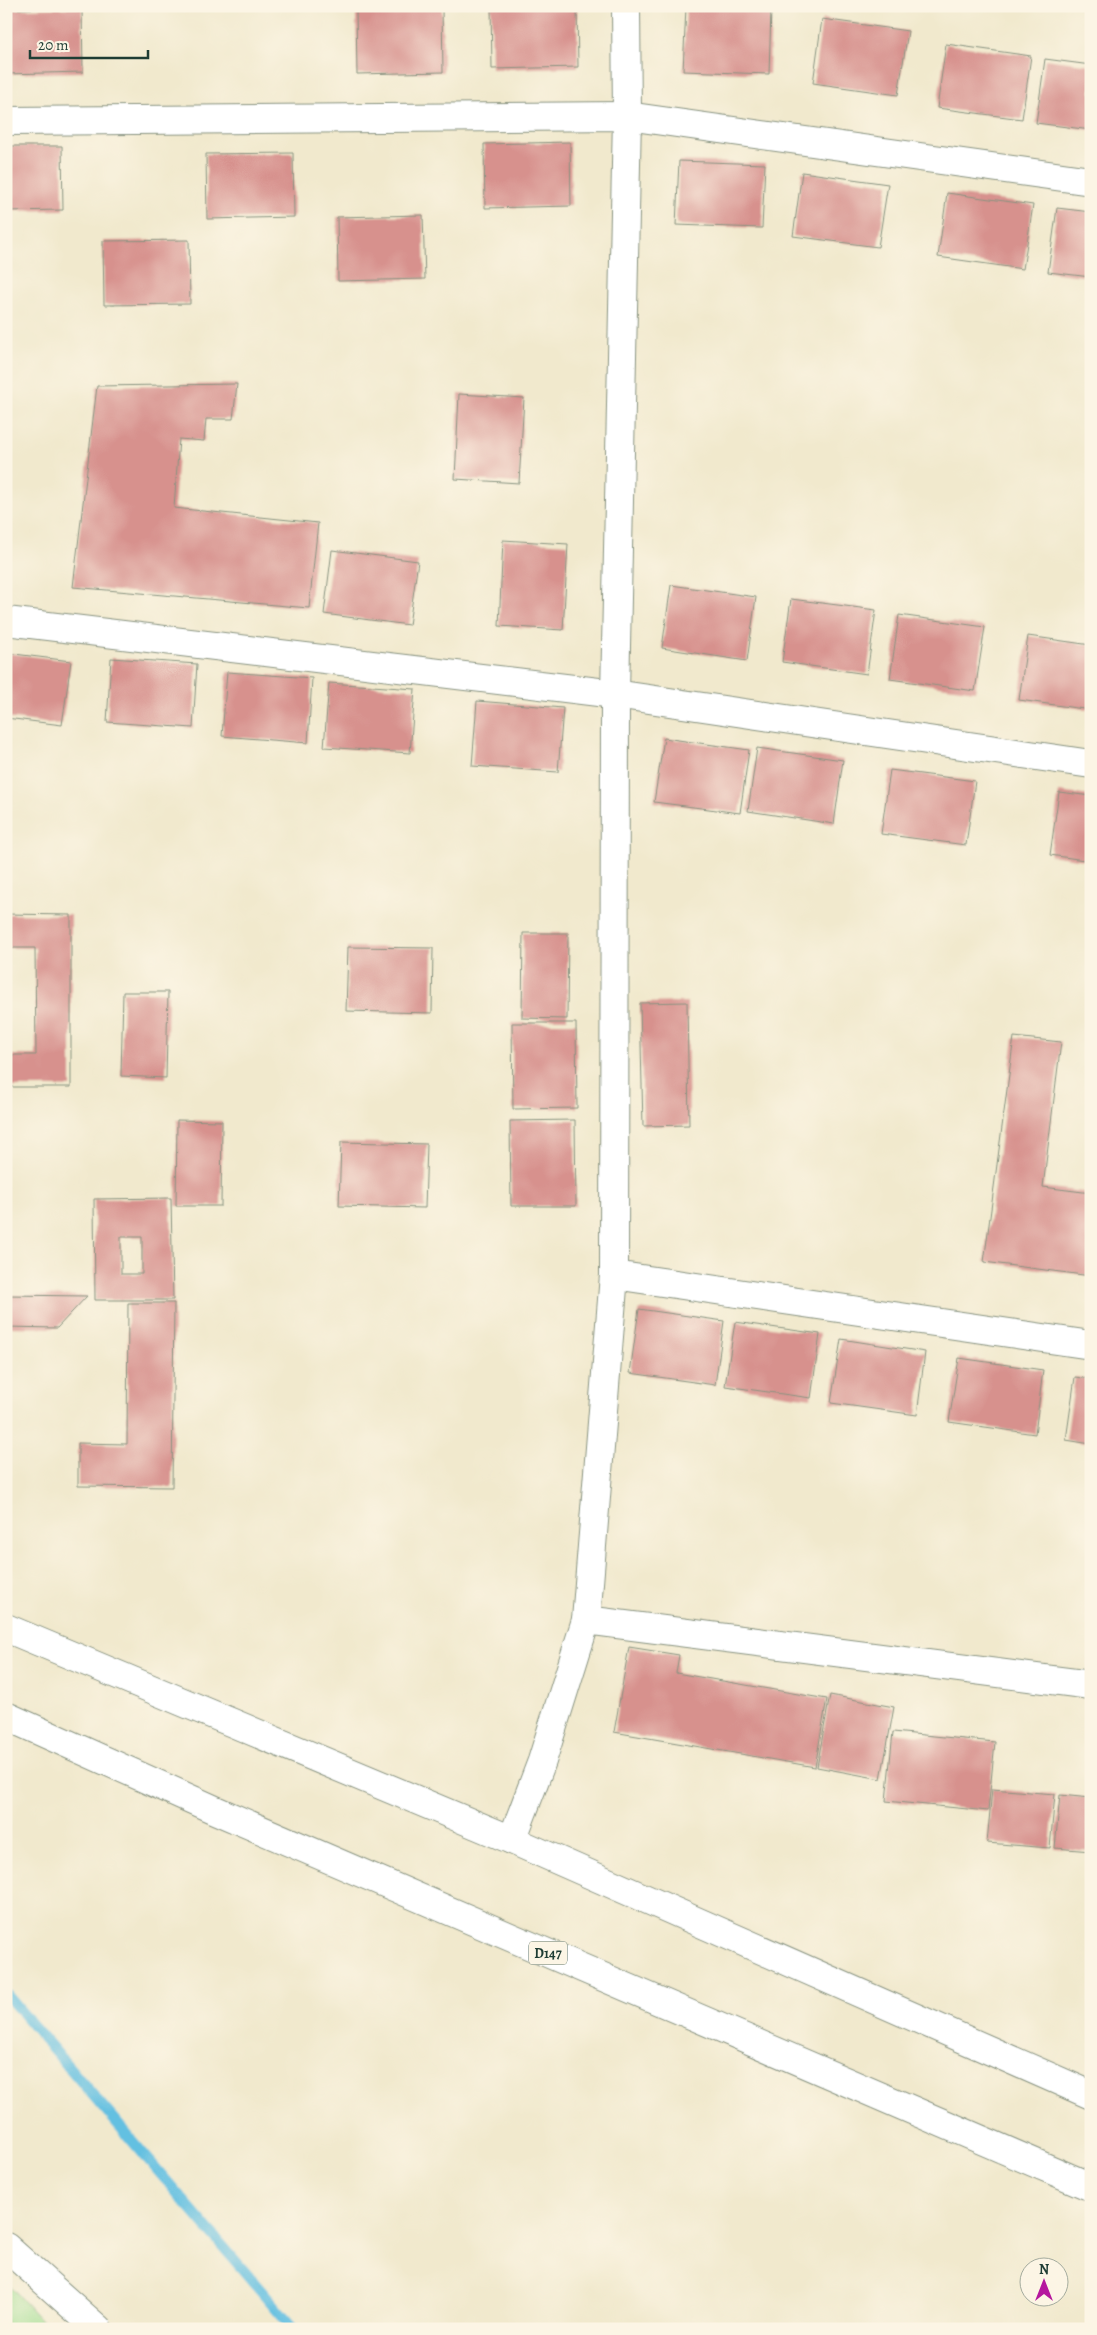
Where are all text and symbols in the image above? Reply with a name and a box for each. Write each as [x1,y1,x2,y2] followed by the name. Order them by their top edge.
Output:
[30,28,148,60] scale bar
[38,35,69,55] text: 20 m
[529,1942,567,1965] road number: D147
[1020,2258,1070,2308] north arrow
[1039,2260,1049,2279] text: N

